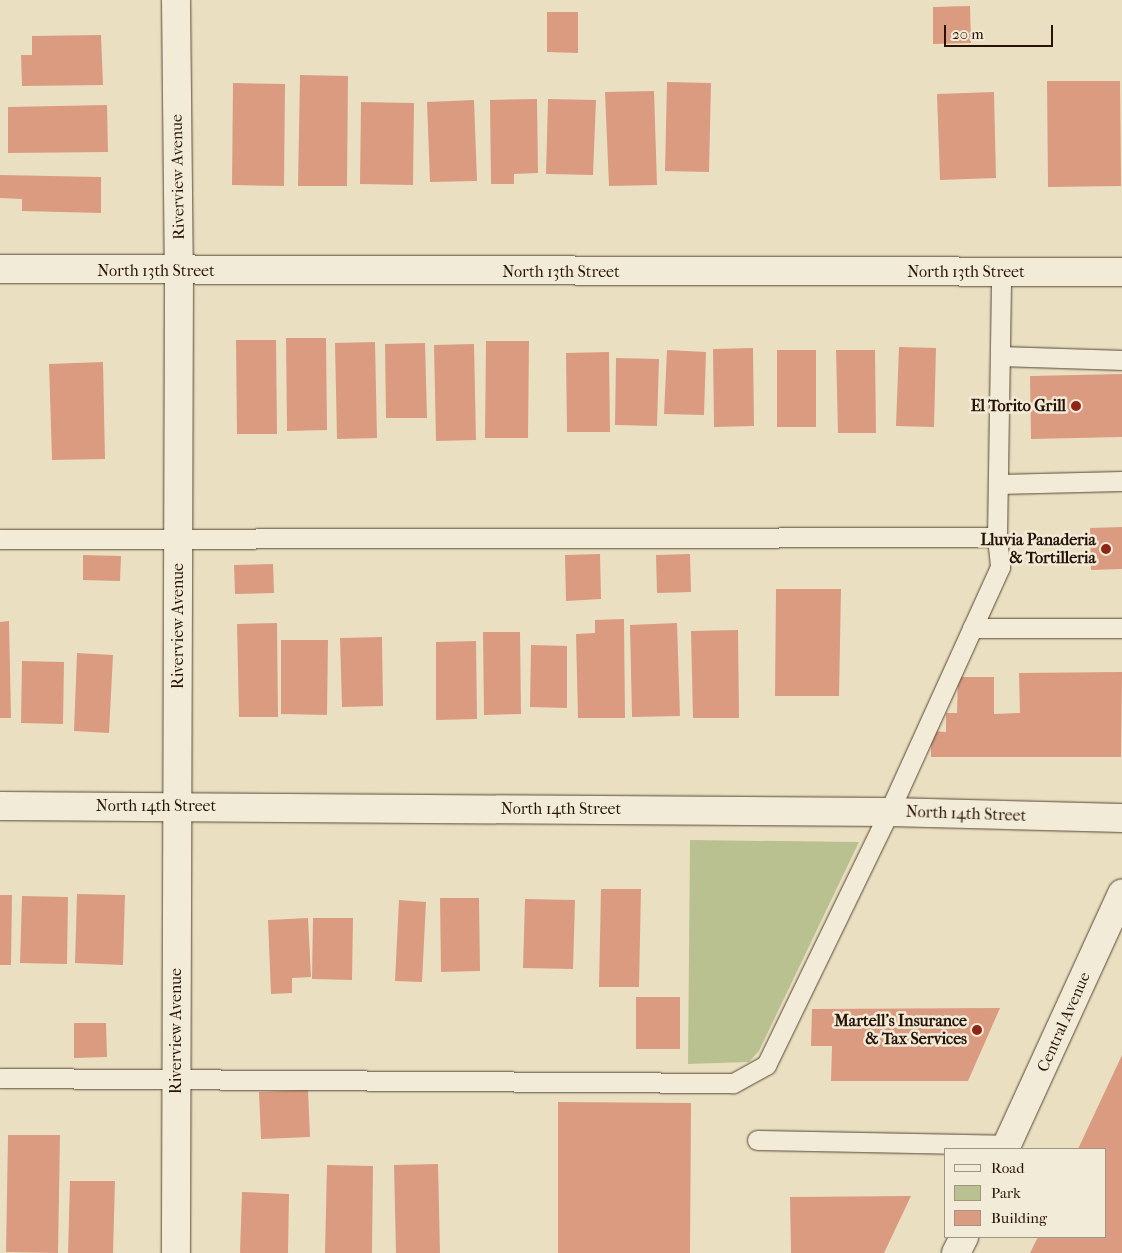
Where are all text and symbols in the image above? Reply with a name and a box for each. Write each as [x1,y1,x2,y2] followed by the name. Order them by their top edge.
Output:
[947,15,1056,47] scale bar
[952,25,984,43] text: 20 m
[167,114,189,240] street label: Riverview Avenue
[97,261,215,281] street label: North 13th Street
[502,262,620,282] street label: North 13th Street
[907,262,1025,282] street label: North 13th Street
[971,396,1066,416] place label: El Torito Grill
[1070,400,1082,412] marker: El Torito Grill
[980,530,1096,568] place label: Lluvia Panaderia & Tortilleria
[1100,543,1112,555] marker: Lluvia Panaderia & Tortilleria
[168,563,188,689] street label: Riverview Avenue
[96,796,216,816] street label: North 14th Street
[501,799,621,819] street label: North 14th Street
[906,802,1026,826] street label: North 14th Street
[166,968,186,1094] street label: Riverview Avenue
[1033,969,1095,1075] street label: Central Avenue
[834,1011,967,1049] place label: Martell's Insurance & Tax Services
[971,1024,983,1036] marker: Martell's Insurance & Tax Services
[944,1148,1107,1238] legend
[991,1159,1024,1177] text: Road
[991,1184,1021,1202] text: Park
[991,1209,1047,1227] text: Building

